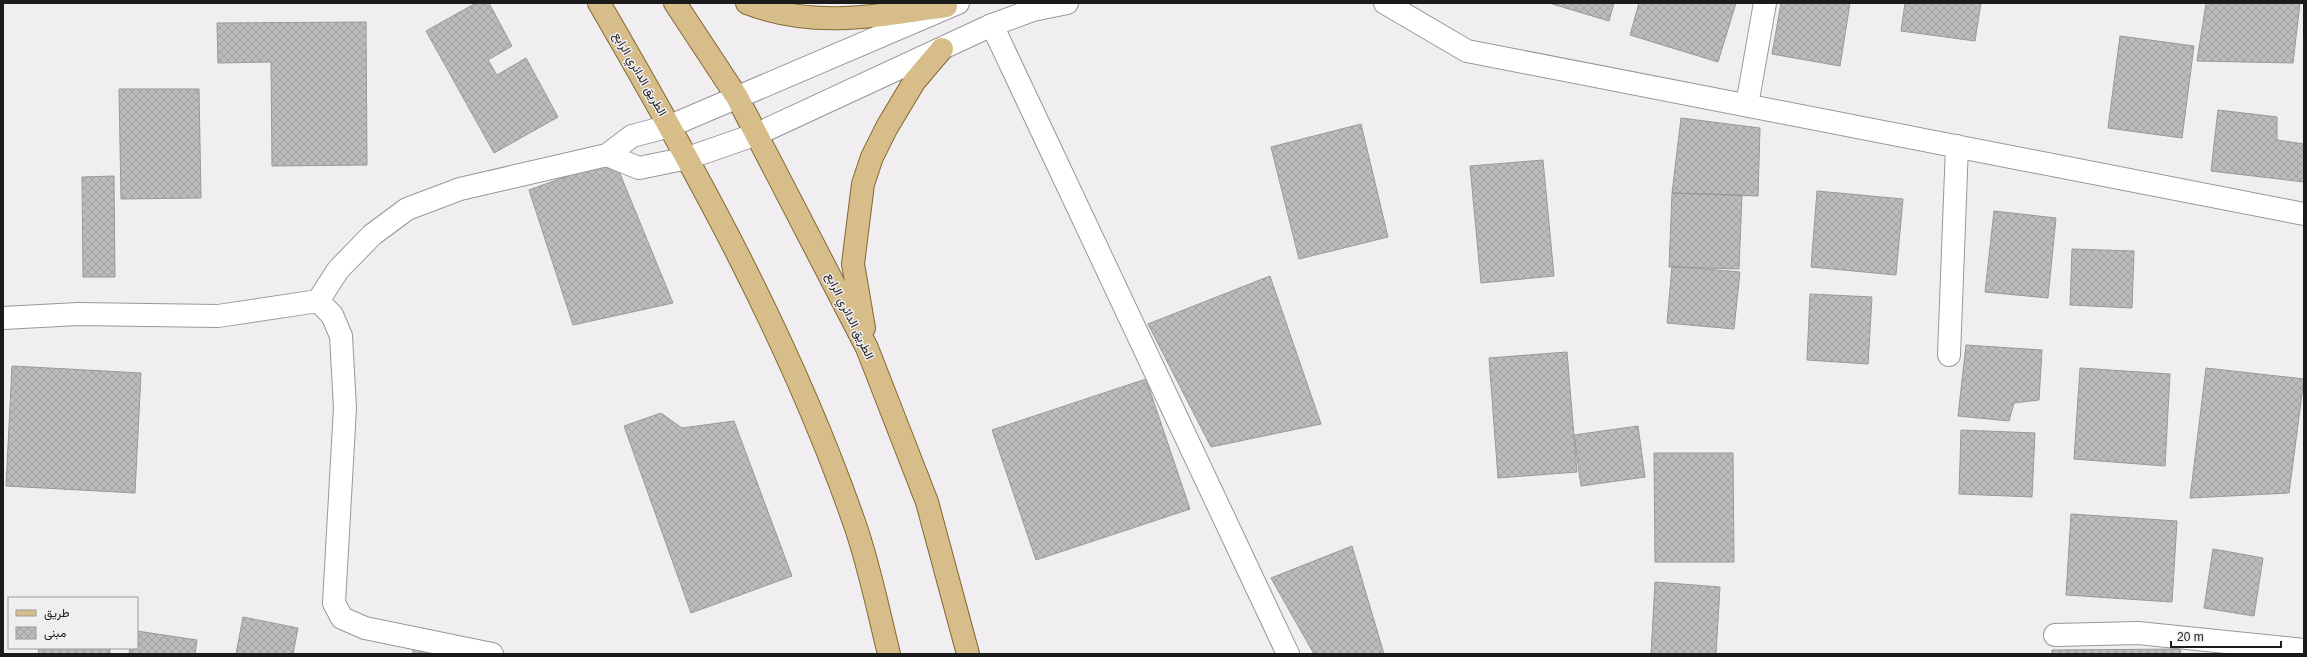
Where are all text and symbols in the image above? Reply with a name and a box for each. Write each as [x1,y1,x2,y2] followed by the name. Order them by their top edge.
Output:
[608,30,670,120] street label: الطريق الدائري الرابع
[820,271,877,363] street label: الطريق الدائري الرابع
[8,597,138,649] legend
[44,606,70,621] text: طريق
[2171,623,2281,649] scale bar
[44,626,66,641] text: مبنى
[2177,630,2204,644] text: 20 m

